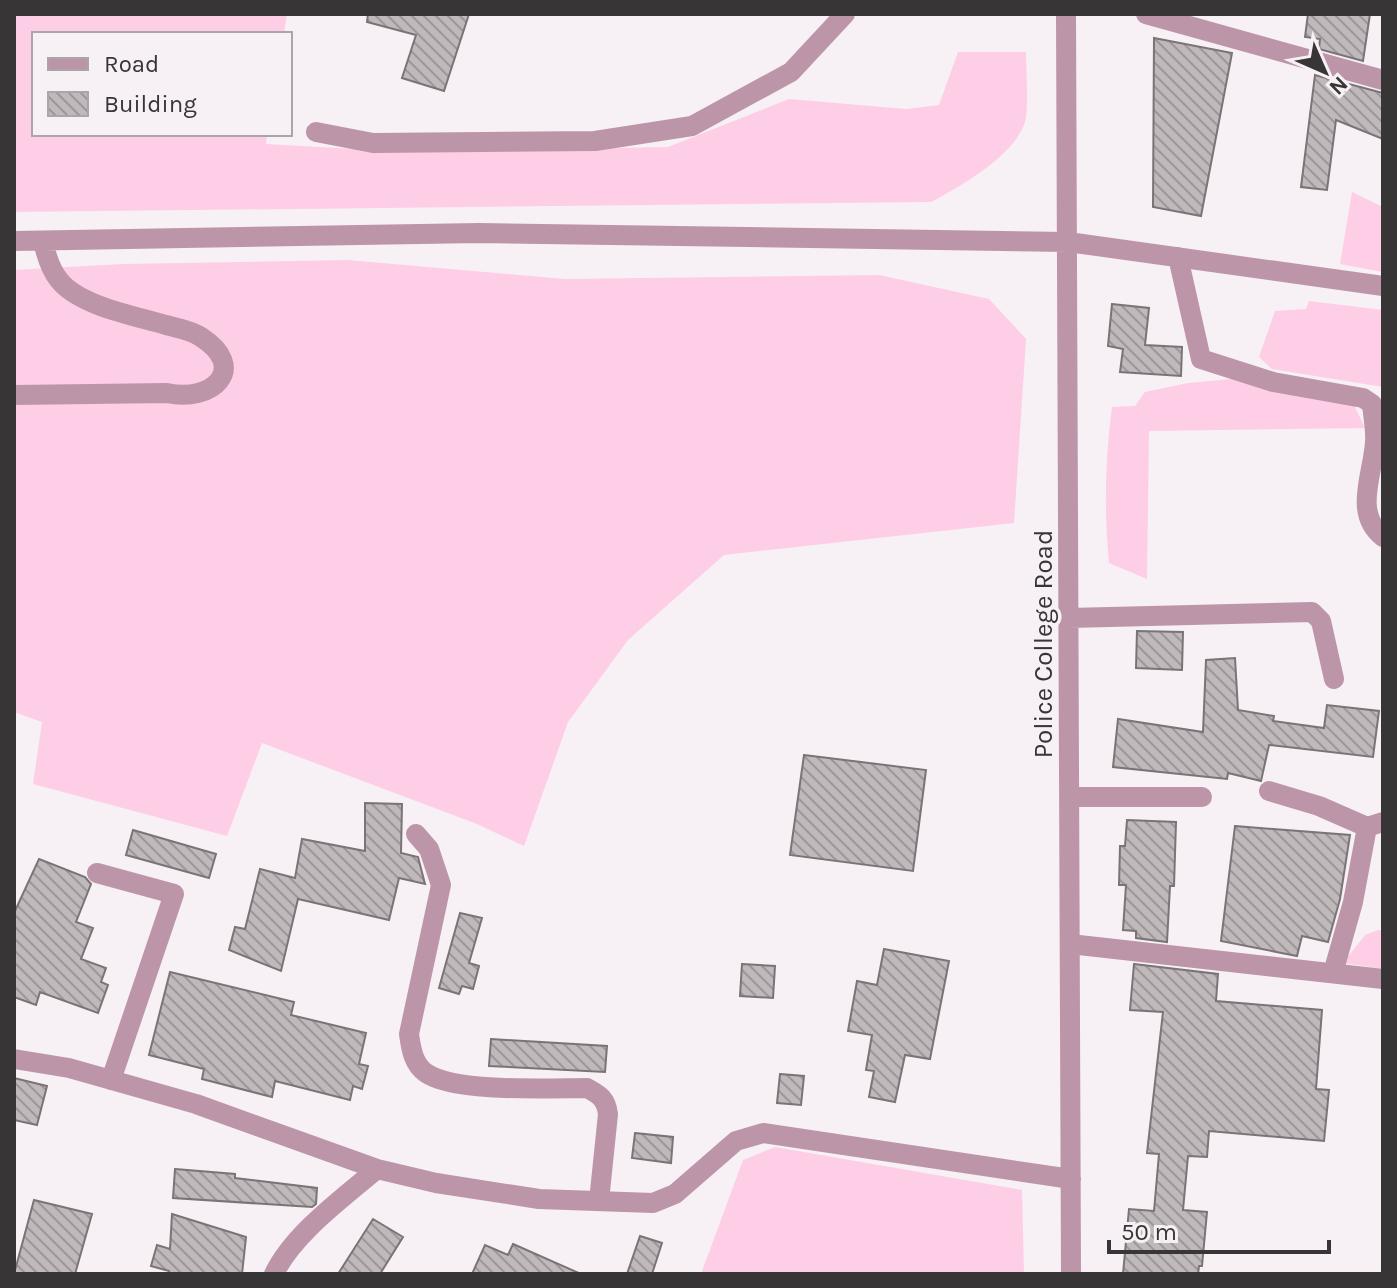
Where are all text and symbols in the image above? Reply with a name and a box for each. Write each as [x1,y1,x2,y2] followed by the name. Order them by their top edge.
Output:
[32,32,292,136] legend
[1285,32,1365,112] north arrow
[104,50,159,78] text: Road
[1324,71,1353,100] text: N
[104,90,197,118] text: Building
[1028,530,1059,758] street label: Police College Road
[1109,1204,1329,1254] scale bar
[1121,1218,1177,1246] text: 50 m

